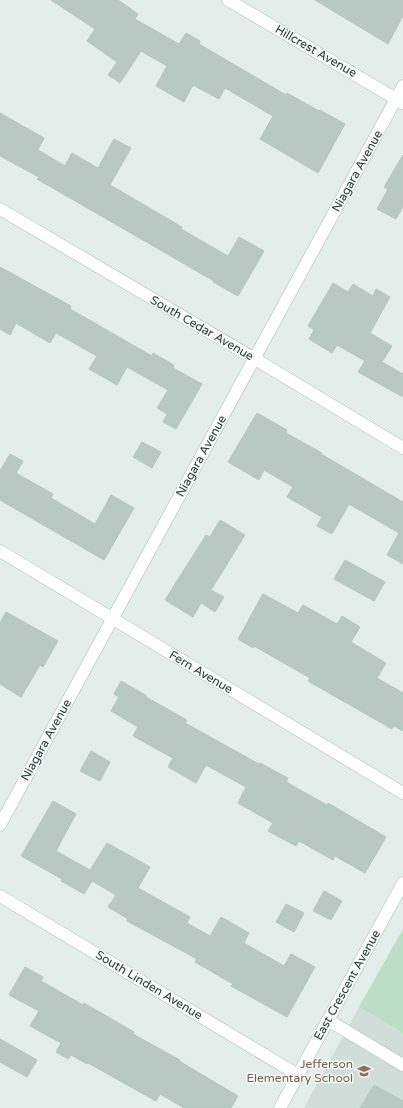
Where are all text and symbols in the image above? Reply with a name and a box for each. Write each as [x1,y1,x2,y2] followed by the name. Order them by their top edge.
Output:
[273,22,359,80] street label: Hillcrest Avenue
[329,128,385,214] street label: Niagara Avenue
[148,293,256,363] street label: South Cedar Avenue
[173,413,229,499] street label: Niagara Avenue
[167,648,235,697] street label: Fern Avenue
[18,697,74,783] street label: Niagara Avenue
[311,927,383,1043] street label: East Crescent Avenue
[93,948,205,1023] street label: South Linden Avenue
[246,1057,353,1085] place label: Jefferson Elementary School
[356,1063,372,1079] school or university icon: Jefferson Elementary School

